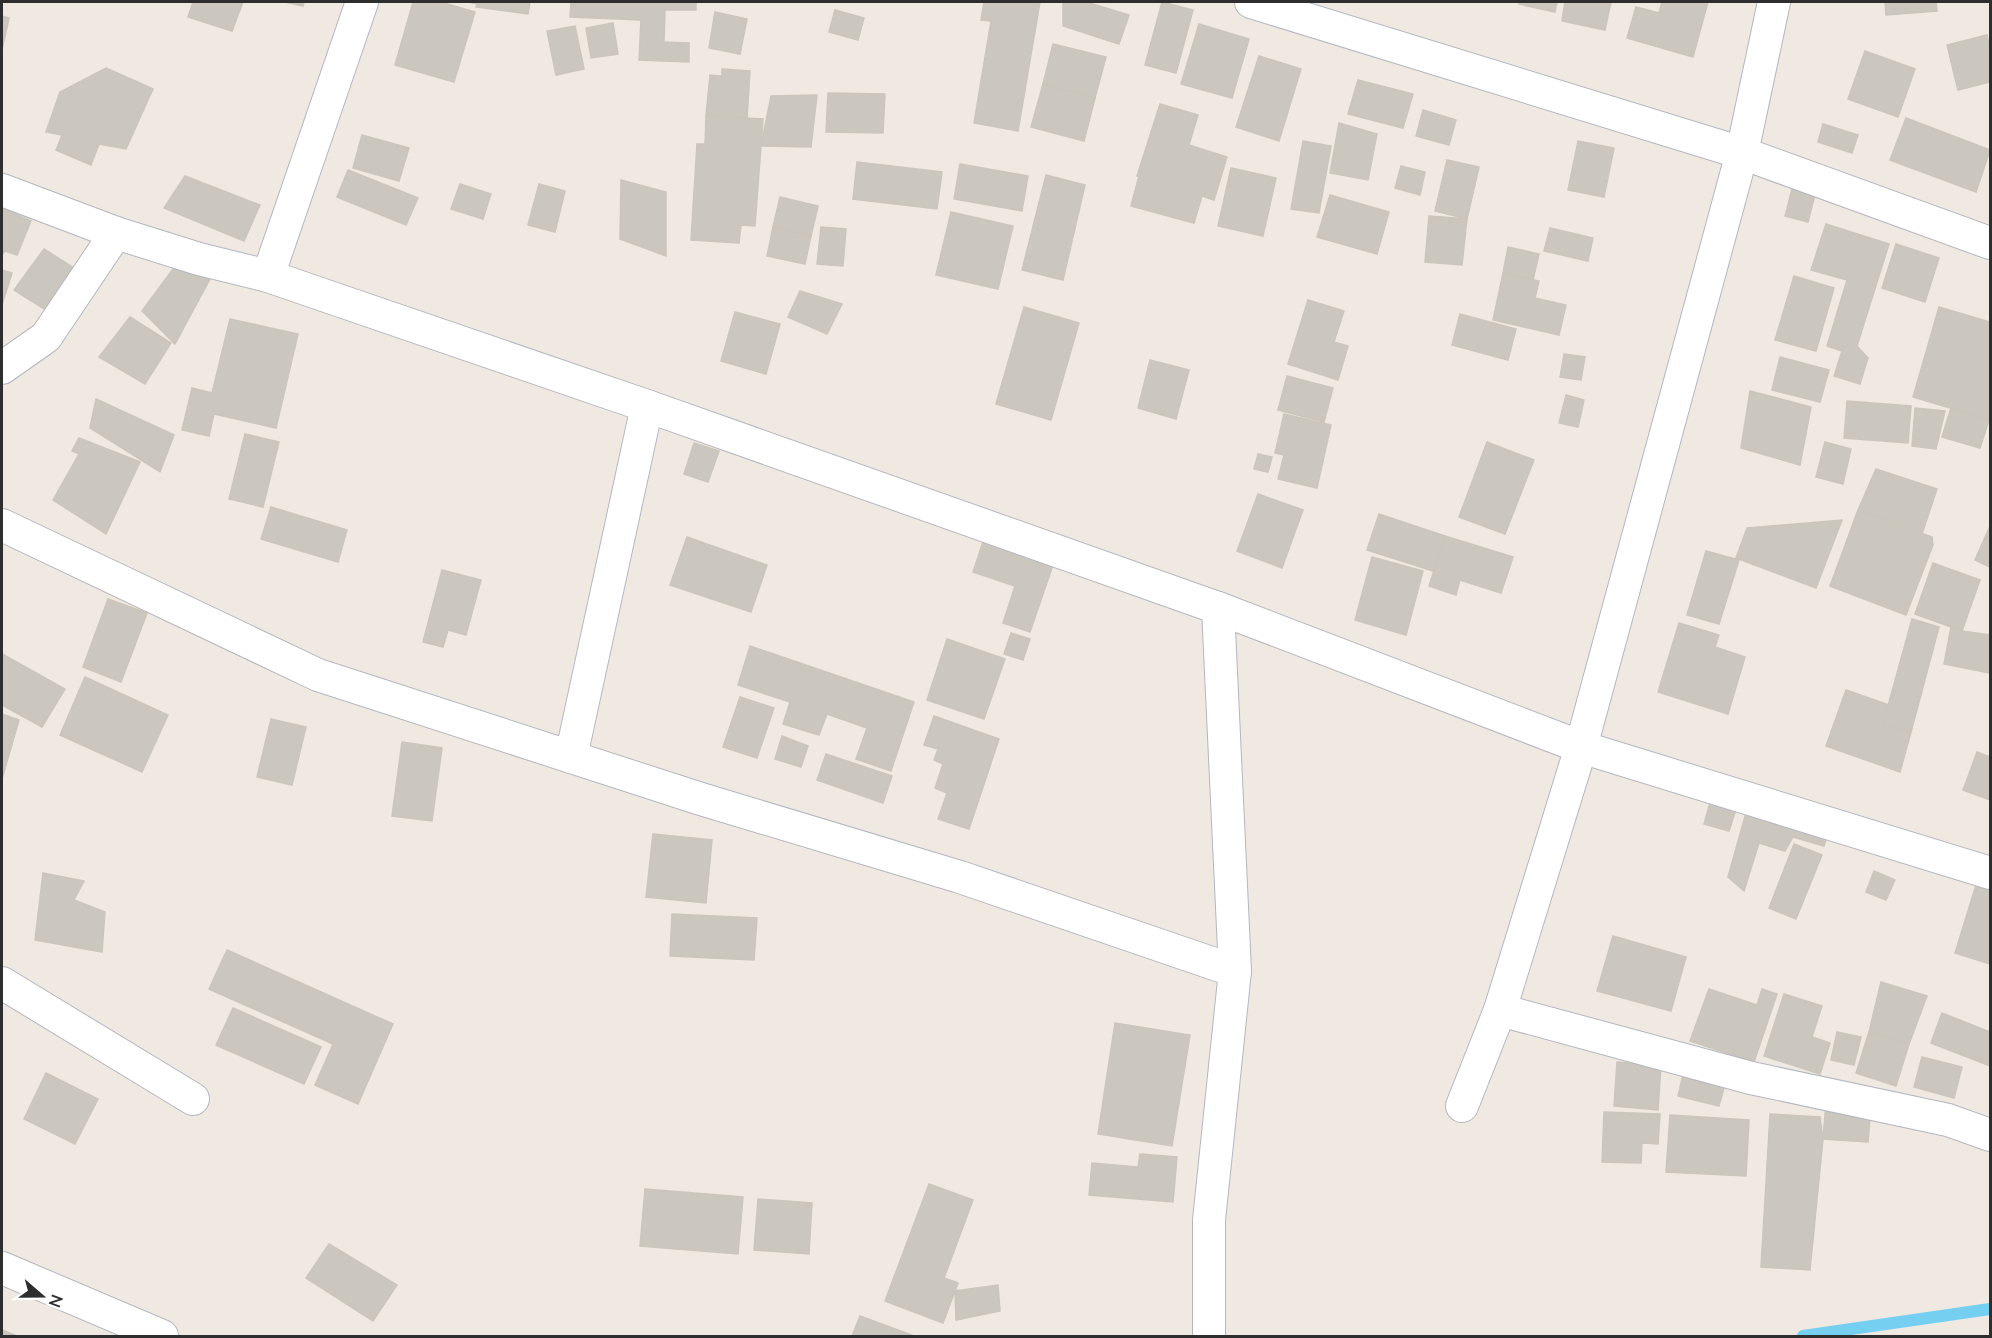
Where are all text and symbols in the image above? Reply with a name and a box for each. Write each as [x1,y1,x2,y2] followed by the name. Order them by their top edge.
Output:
[12,1266,72,1326] north arrow
[46,1292,68,1310] text: N

